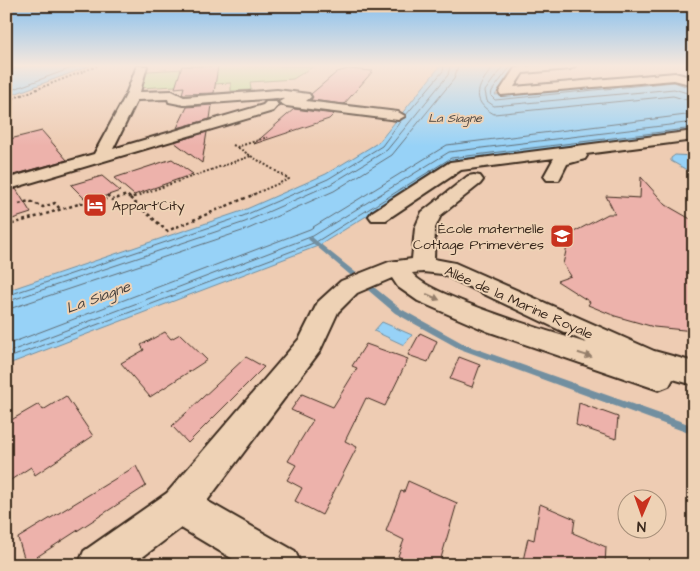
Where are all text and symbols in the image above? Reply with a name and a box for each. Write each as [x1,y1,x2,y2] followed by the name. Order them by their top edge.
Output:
[428,110,482,128] water label: La Siagne
[82,192,108,218] hotel icon: Appart'City
[112,196,185,216] place label: Appart'City
[413,219,544,255] place label: École maternelle Cottage Primevères
[549,223,575,249] school or university icon: École maternelle Cottage Primevères
[441,261,596,345] street label: Allée de la Marine Royale
[63,276,134,320] water label: La Siagne
[426,294,440,302] one-way arrow
[578,352,593,360] one-way arrow
[618,488,668,538] north arrow
[637,516,646,536] text: N

